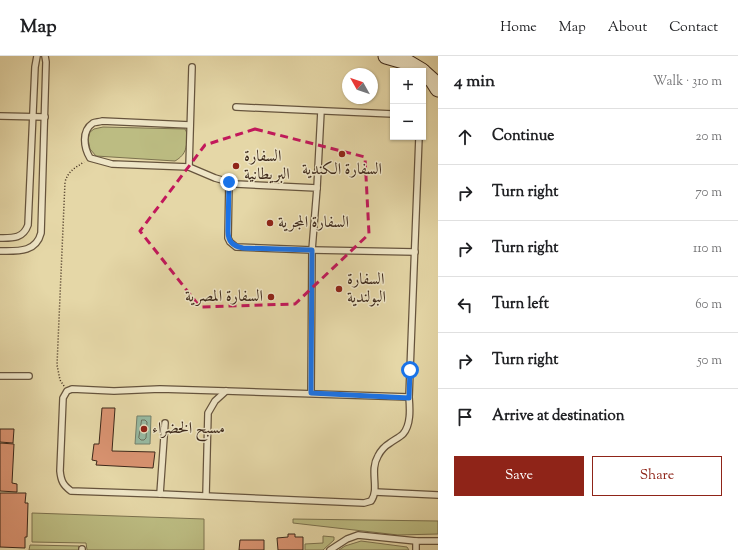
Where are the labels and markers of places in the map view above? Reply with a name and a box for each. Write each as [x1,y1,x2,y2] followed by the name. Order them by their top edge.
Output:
[244,146,290,187] place label: السفارة البريطانية
[337,149,347,159] marker: السفارة الكندية
[302,159,382,182] place label: السفارة الكندية
[231,161,241,171] marker: السفارة البريطانية
[278,212,349,235] place label: السفارة المجرية
[265,218,275,228] marker: السفارة المجرية
[347,269,386,310] place label: السفارة البولندية
[334,284,344,294] marker: السفارة البولندية
[185,286,263,309] place label: السفارة المصرية
[266,292,276,302] marker: السفارة المصرية
[152,418,225,442] place label: مسبح الخضراء
[139,424,149,434] marker: مسبح الخضراء

